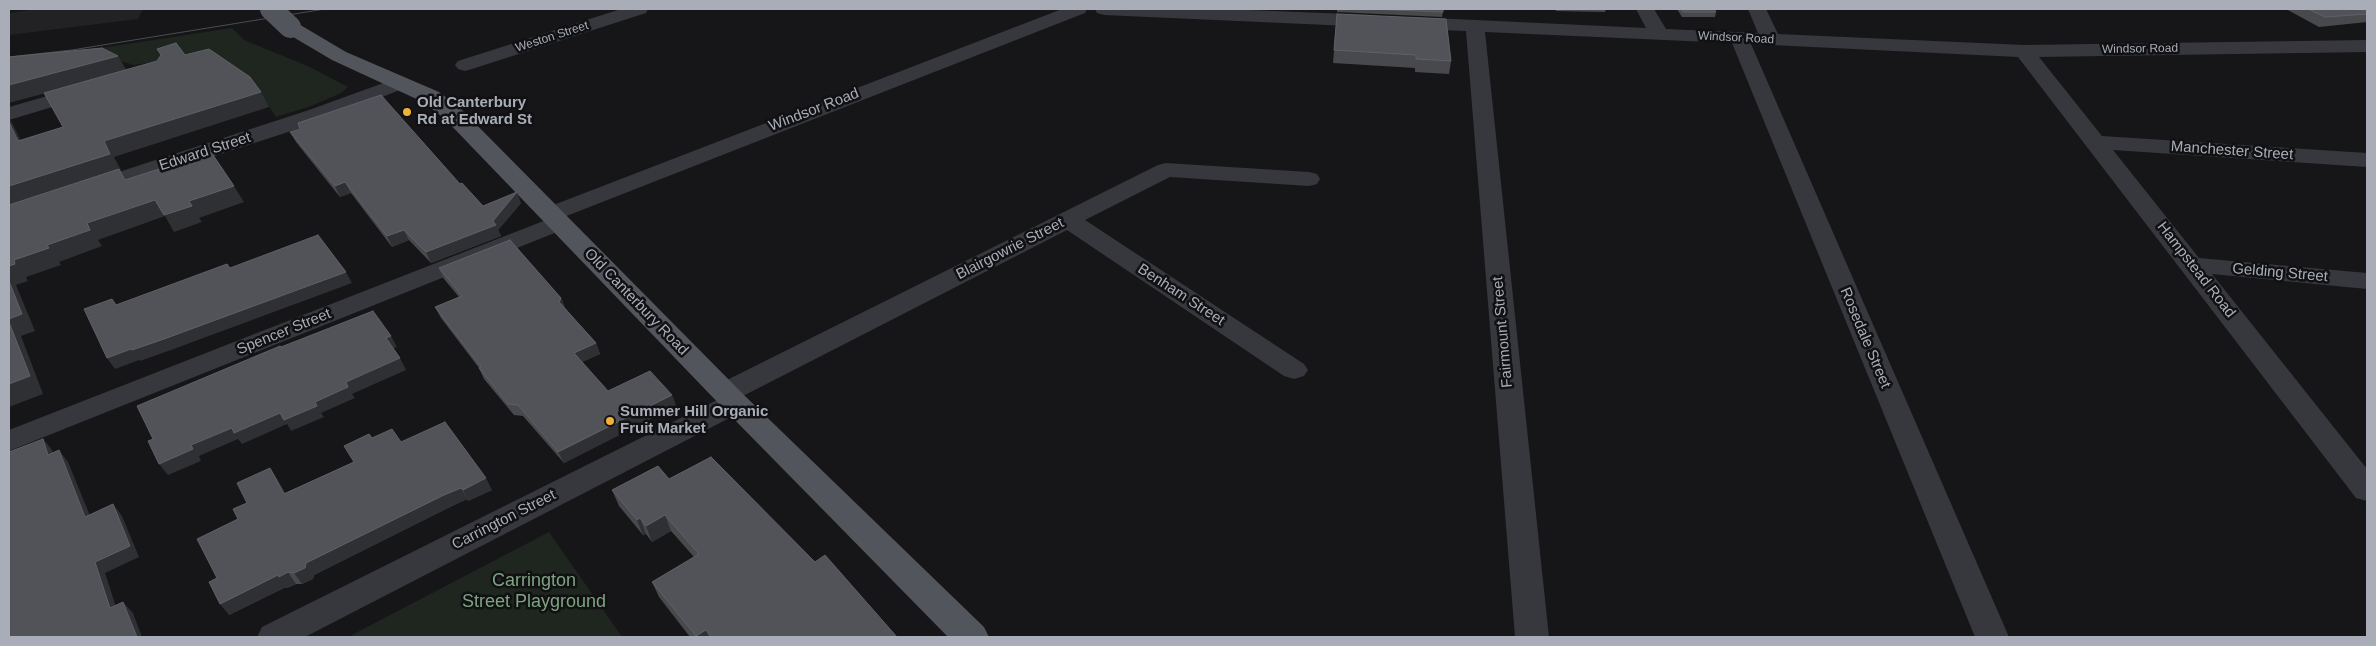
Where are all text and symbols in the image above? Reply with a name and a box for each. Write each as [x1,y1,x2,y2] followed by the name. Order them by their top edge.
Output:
[514,18,590,56] street label: Weston Street
[1698,29,1774,47] street label: Windsor Road
[2102,41,2178,57] street label: Windsor Road
[766,85,862,135] street label: Windsor Road
[417,94,532,129] place label: Old Canterbury Rd at Edward St
[401,106,413,118] marker: Old Canterbury Rd at Edward St
[157,129,253,175] street label: Edward Street
[2170,138,2294,164] street label: Manchester Street
[953,214,1067,284] street label: Blairgowrie Street
[2153,218,2239,322] street label: Hampstead Road
[580,245,692,359] street label: Old Canterbury Road
[1134,260,1228,330] street label: Benham Street
[2231,260,2329,286] street label: Gelding Street
[1489,276,1517,388] street label: Fairmount Street
[1836,285,1894,391] street label: Rosedale Street
[234,305,334,359] street label: Spencer Street
[620,403,768,438] place label: Summer Hill Organic Fruit Market
[604,415,616,427] marker: Summer Hill Organic Fruit Market
[449,486,559,554] street label: Carrington Street
[462,570,606,612] park label: Carrington Street Playground

